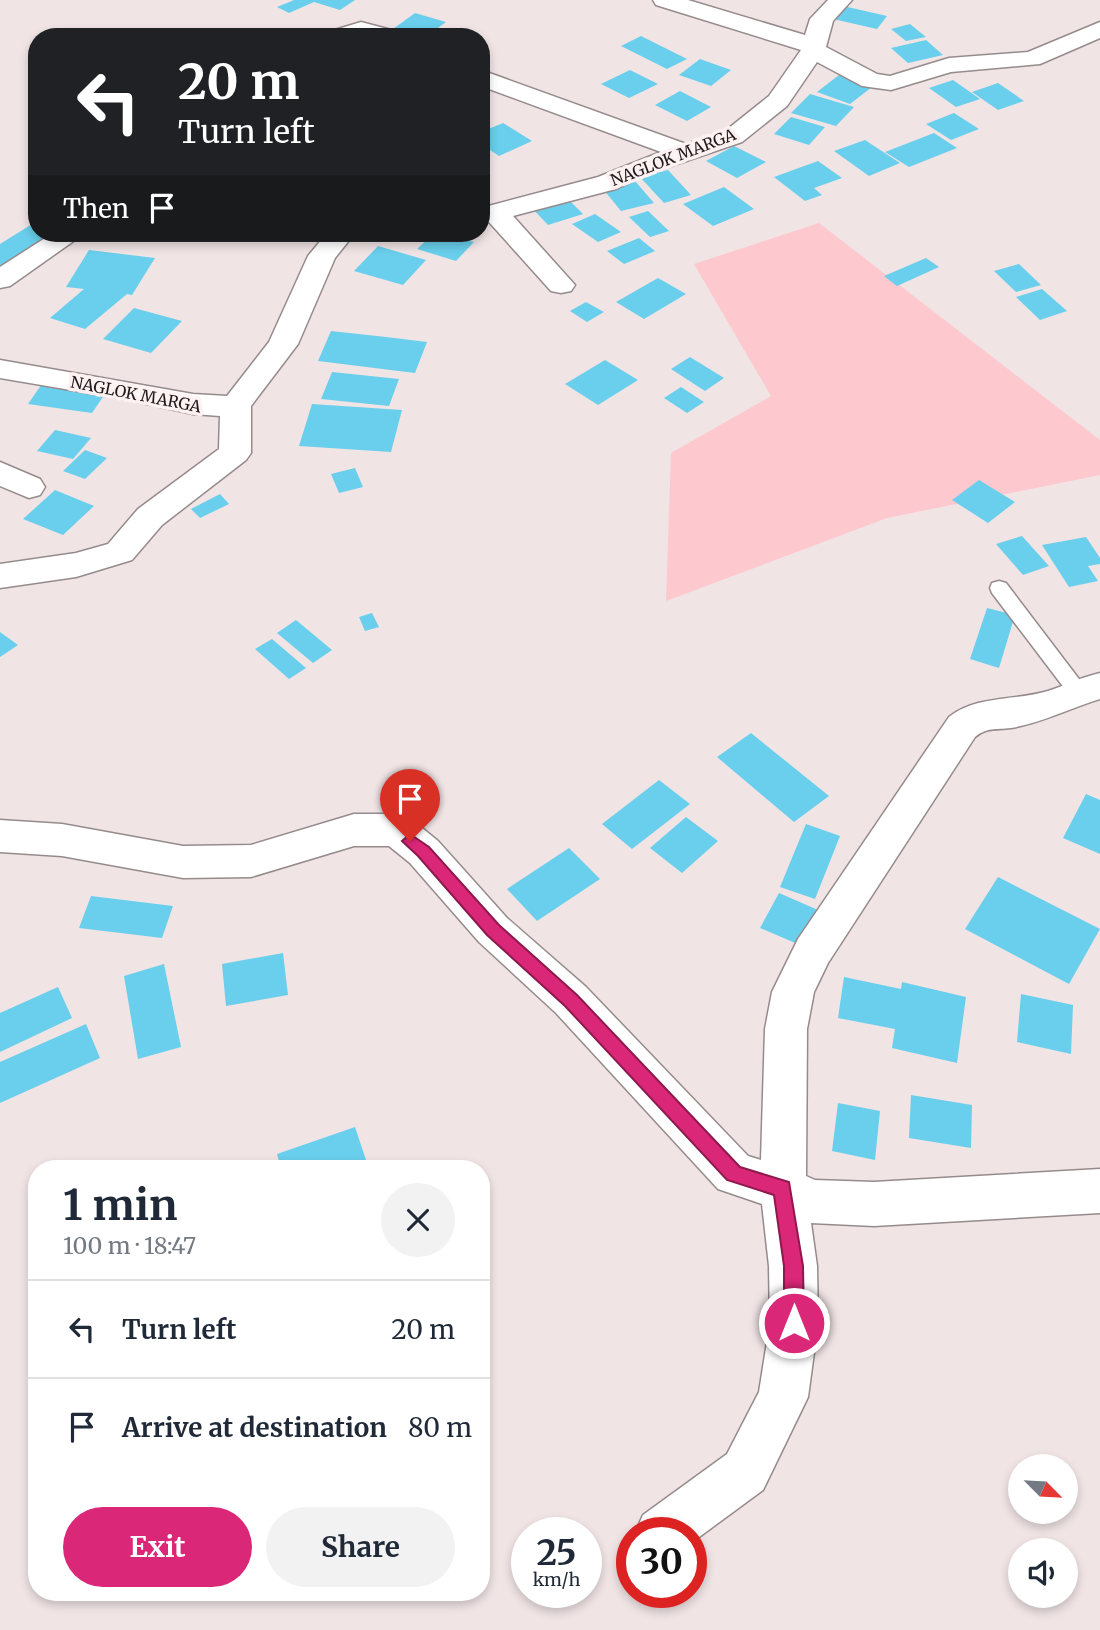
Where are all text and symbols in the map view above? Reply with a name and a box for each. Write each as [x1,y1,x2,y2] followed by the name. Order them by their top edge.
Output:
[178,51,299,112] text: 20 m
[63,56,154,147] icon: left
[178,112,315,152] text: Turn left
[608,124,739,190] street label: NAGLOK MARGA
[143,189,181,227] icon: arrive
[63,192,129,225] text: Then
[69,372,204,417] street label: NAGLOK MARGA
[380,769,440,841] pin
[391,780,429,818] icon: arrive
[63,1179,177,1231] text: 1 min
[381,1183,455,1257] button: close
[63,1231,196,1260] text: 100 m · 18:47
[757,1286,831,1360] position arrow
[63,1310,101,1348] icon: left
[122,1313,236,1346] text: Turn left
[391,1313,455,1346] text: 20 m
[63,1408,101,1446] icon: arrive
[122,1411,387,1444] text: Arrive at destination
[408,1411,472,1444] text: 80 m
[1008,1454,1078,1524] north arrow
[1008,1454,1078,1608] map controls
[63,1507,252,1587] button: Exit
[266,1507,455,1587] button: Share
[616,1517,707,1608] speed limit sign: 30
[536,1531,577,1575] text: 25
[1008,1538,1078,1608] button: sound
[533,1568,580,1591] text: km/h

